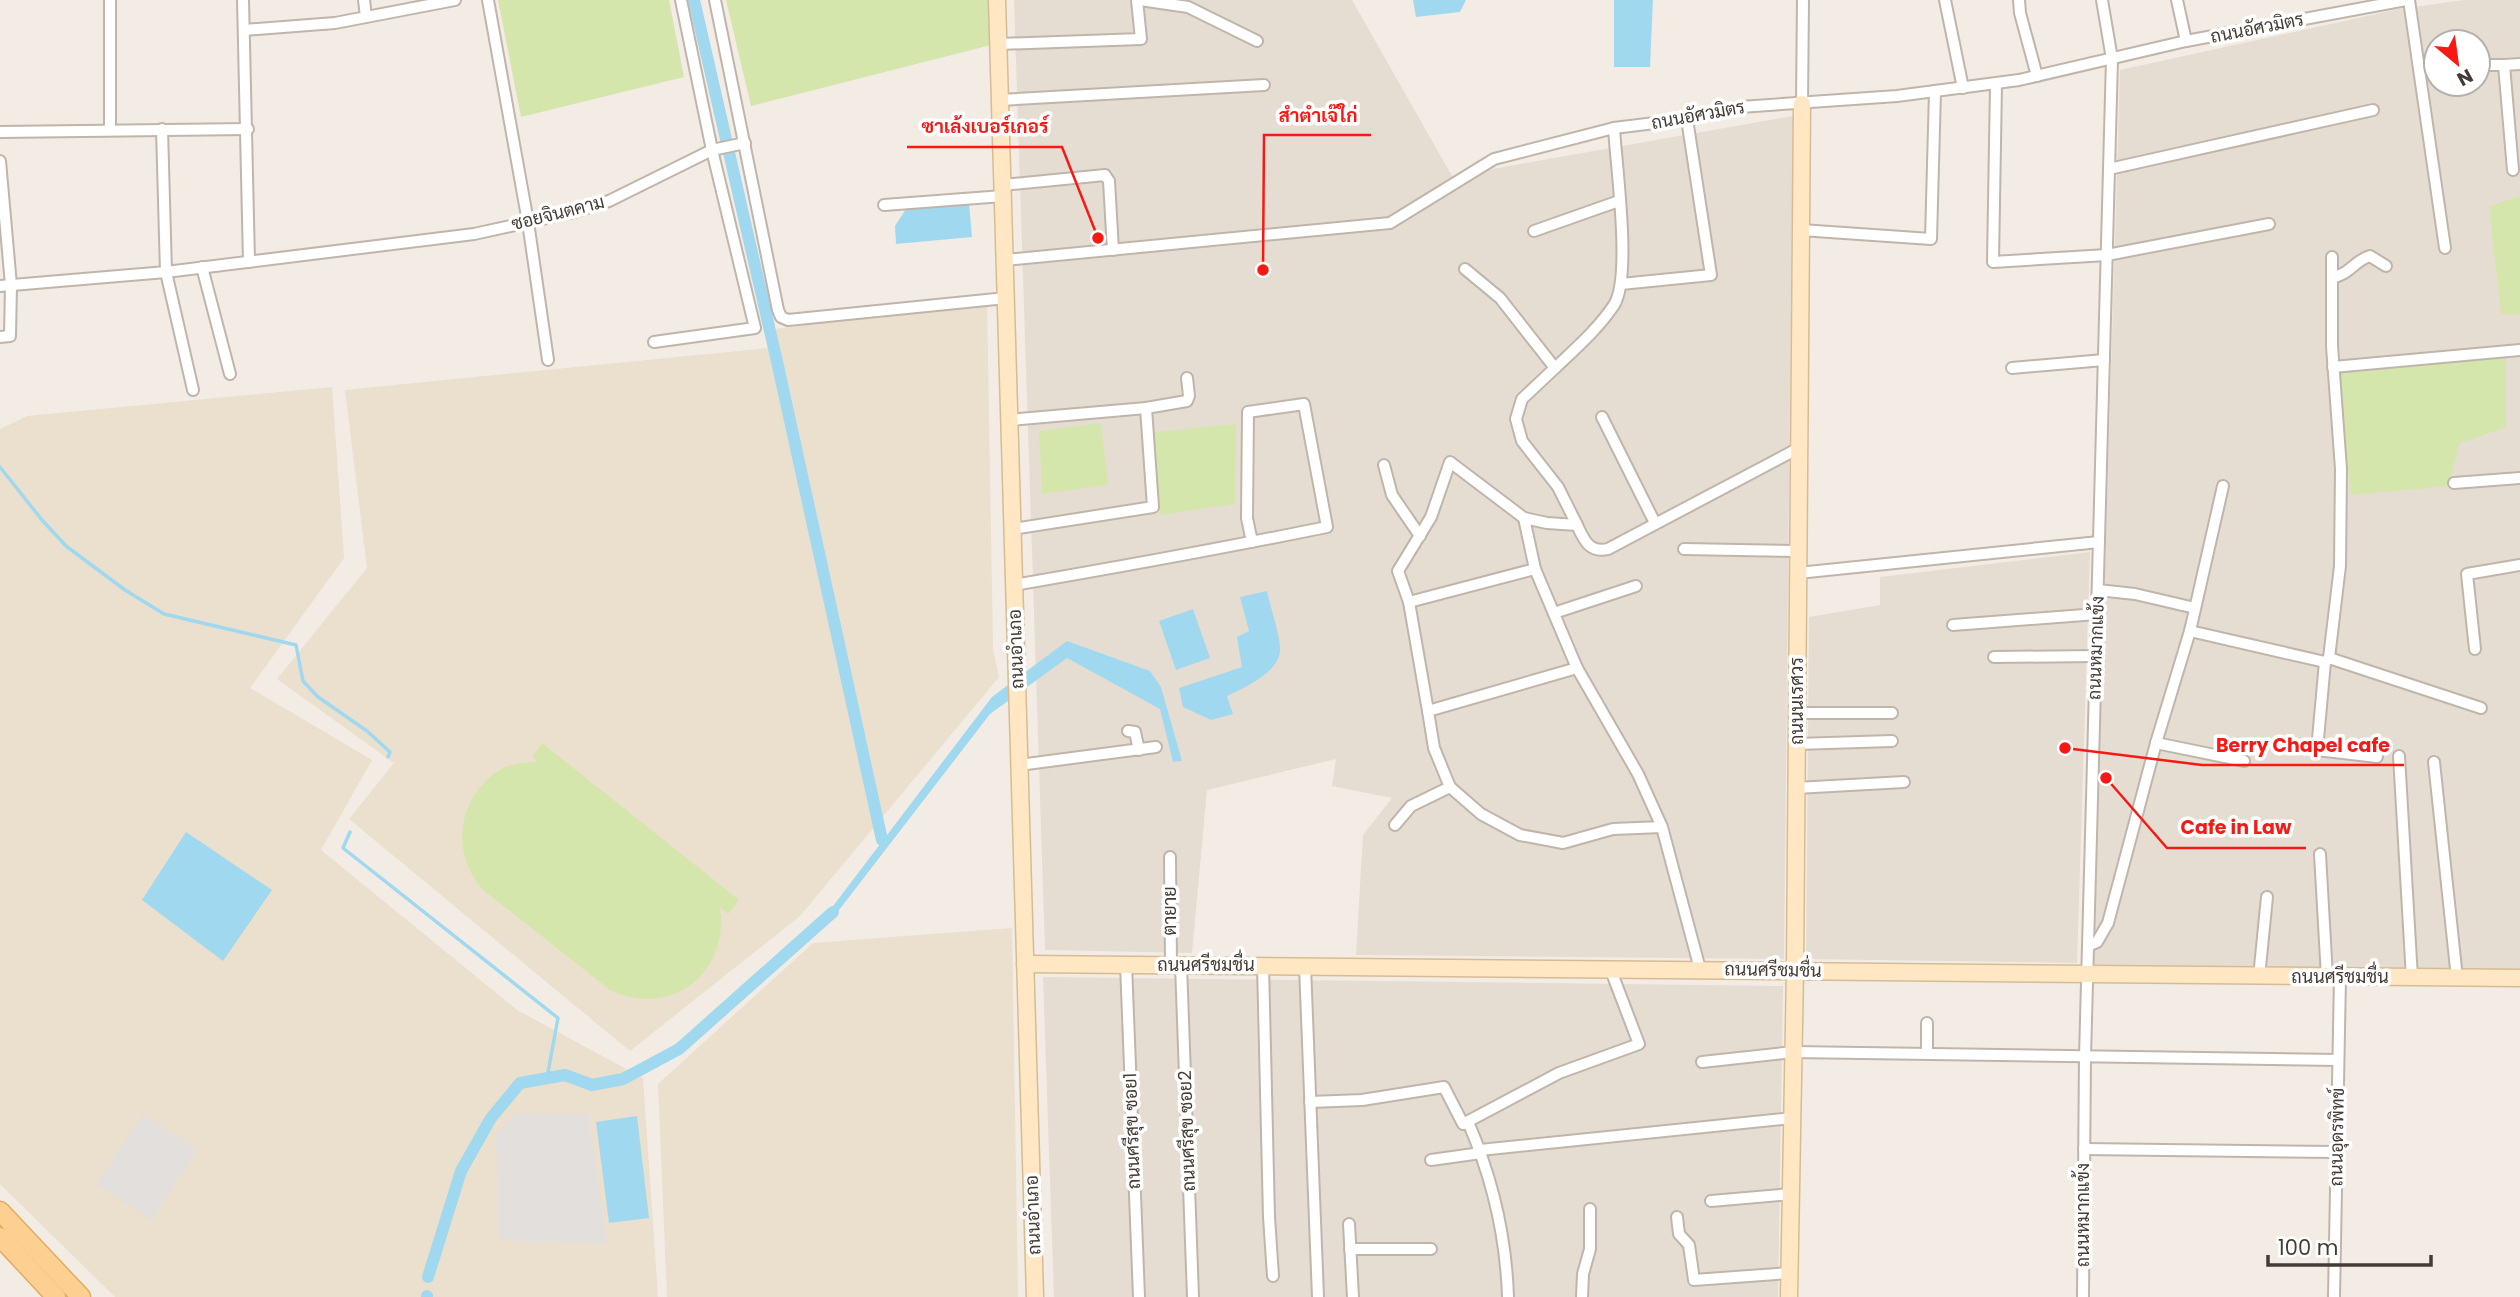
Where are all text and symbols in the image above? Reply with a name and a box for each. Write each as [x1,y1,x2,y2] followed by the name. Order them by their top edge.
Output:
[2208,6,2306,49] street label: ถนนอัศวมิตร
[2422,28,2492,98] north arrow
[2452,62,2478,93] text: N
[1649,94,1747,135] street label: ถนนอัศวมิตร
[1264,95,1371,135] callout: สำตำเจ๊ใก่
[1278,102,1358,129] text: สำตำเจ๊ใก่
[907,107,1062,147] callout: ซาเล้งเบอร์เกอร์
[922,113,1050,140] text: ซาเล้งเบอร์เกอร์
[509,189,607,236] street label: ซอยจินตคาม
[2081,595,2110,701] street label: ถนนหมากแข้ง
[1002,609,1029,689] street label: ถนนอำเภอ
[1784,657,1809,745] street label: ถนนนเรศวร
[2202,725,2404,765] callout: Berry Chapel cafe
[2216,732,2390,759] text: Berry Chapel cafe
[2167,808,2306,848] callout: Cafe in Law
[2181,814,2292,841] text: Cafe in Law
[1157,887,1182,935] street label: ตายาย
[1157,949,1255,977] street label: ถนนศรีชมชื่น
[1724,953,1822,983] street label: ถนนศรีชมชื่น
[2291,961,2389,989] street label: ถนนศรีชมชื่น
[1172,1070,1201,1192] street label: ถนนศรีสุข ซอย2
[1117,1072,1146,1190] street label: ถนนศรีสุข ซอย1
[2323,1087,2350,1187] street label: ถนนอุดรพิทข์
[2070,1163,2095,1267] street label: ถนนหมากแข้ง
[1019,1175,1046,1255] street label: ถนนอำเภอ
[2268,1224,2431,1268] scale bar
[2278,1233,2338,1262] text: 100 m

